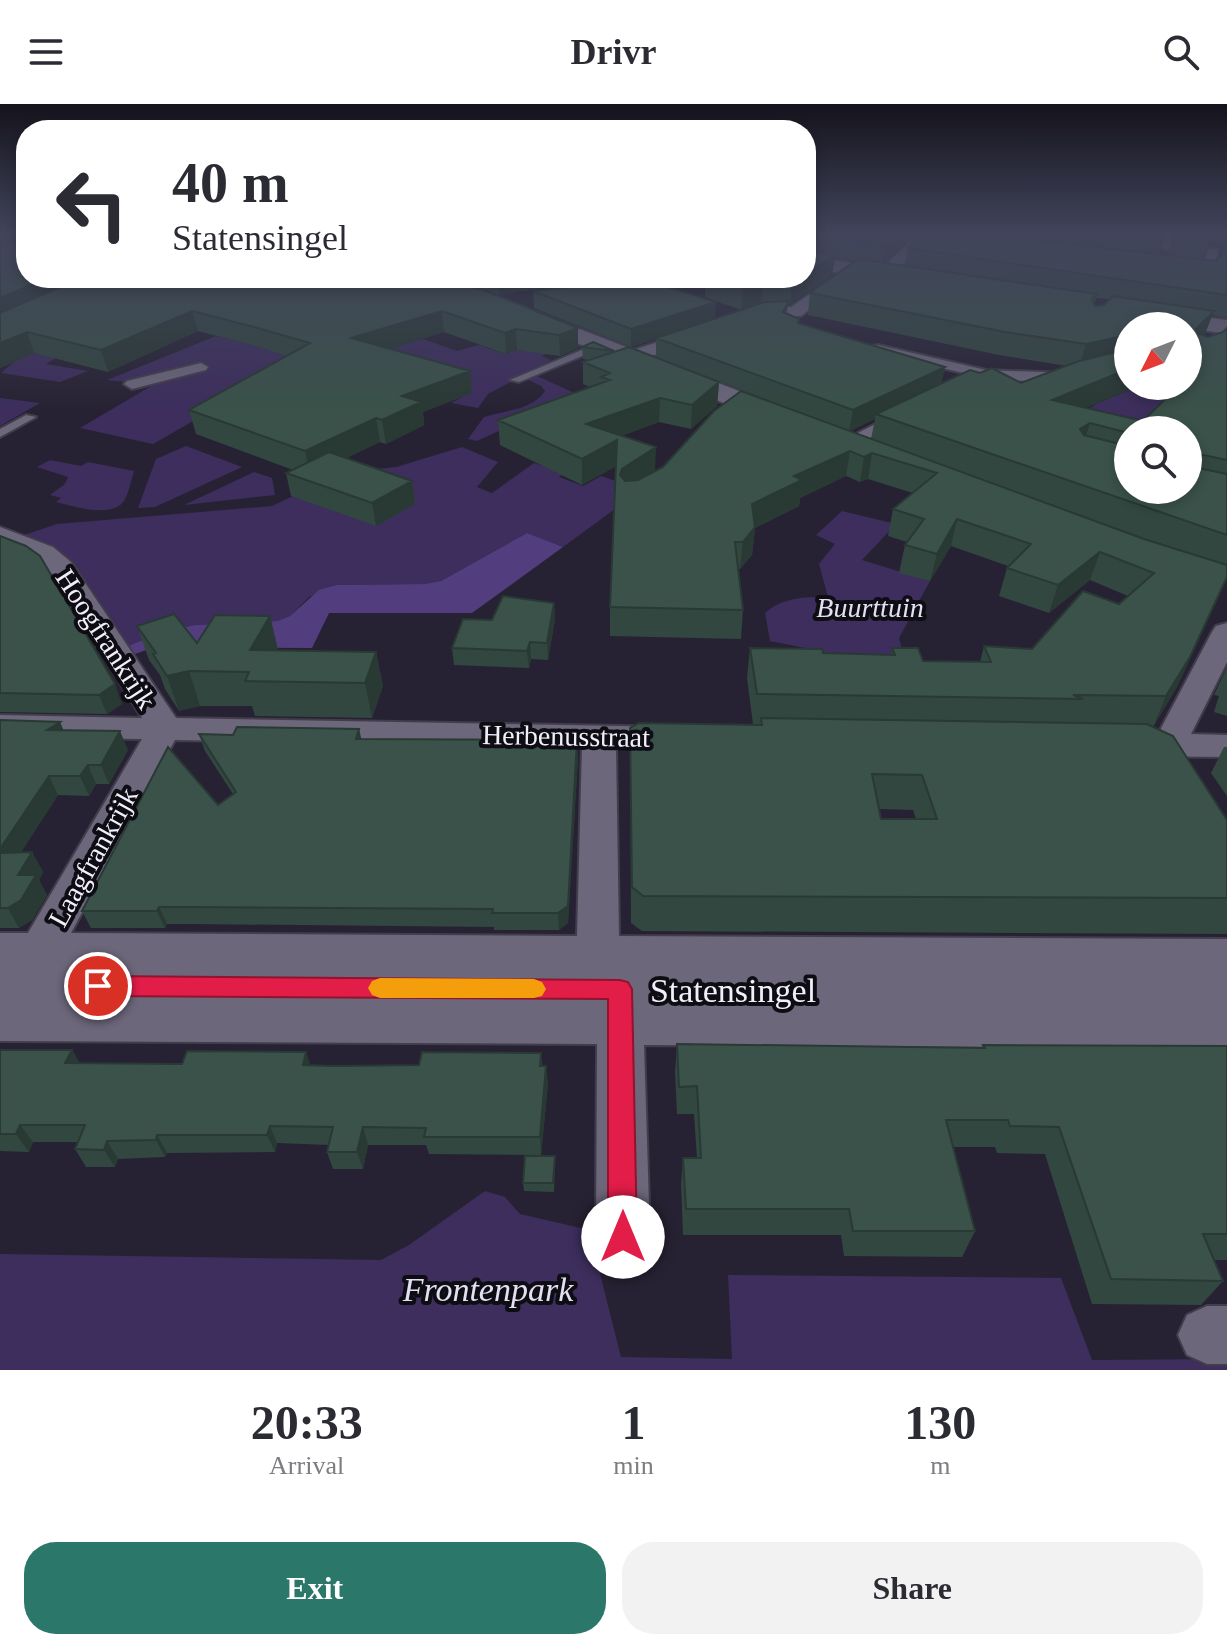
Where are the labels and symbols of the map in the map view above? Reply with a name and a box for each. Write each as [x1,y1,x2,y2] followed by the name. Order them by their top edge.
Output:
[1114,312,1202,400] north arrow
[49,563,163,715] street label: Hoogfrankrijk
[816,592,924,623] park label: Buurttuin
[482,719,650,753] street label: Herbenusstraat
[42,782,144,932] street label: Laagfrankrijk
[64,952,132,1020] pin
[650,972,816,1009] street label: Statensingel
[581,1195,665,1279] position arrow
[402,1271,574,1308] park label: Frontenpark

